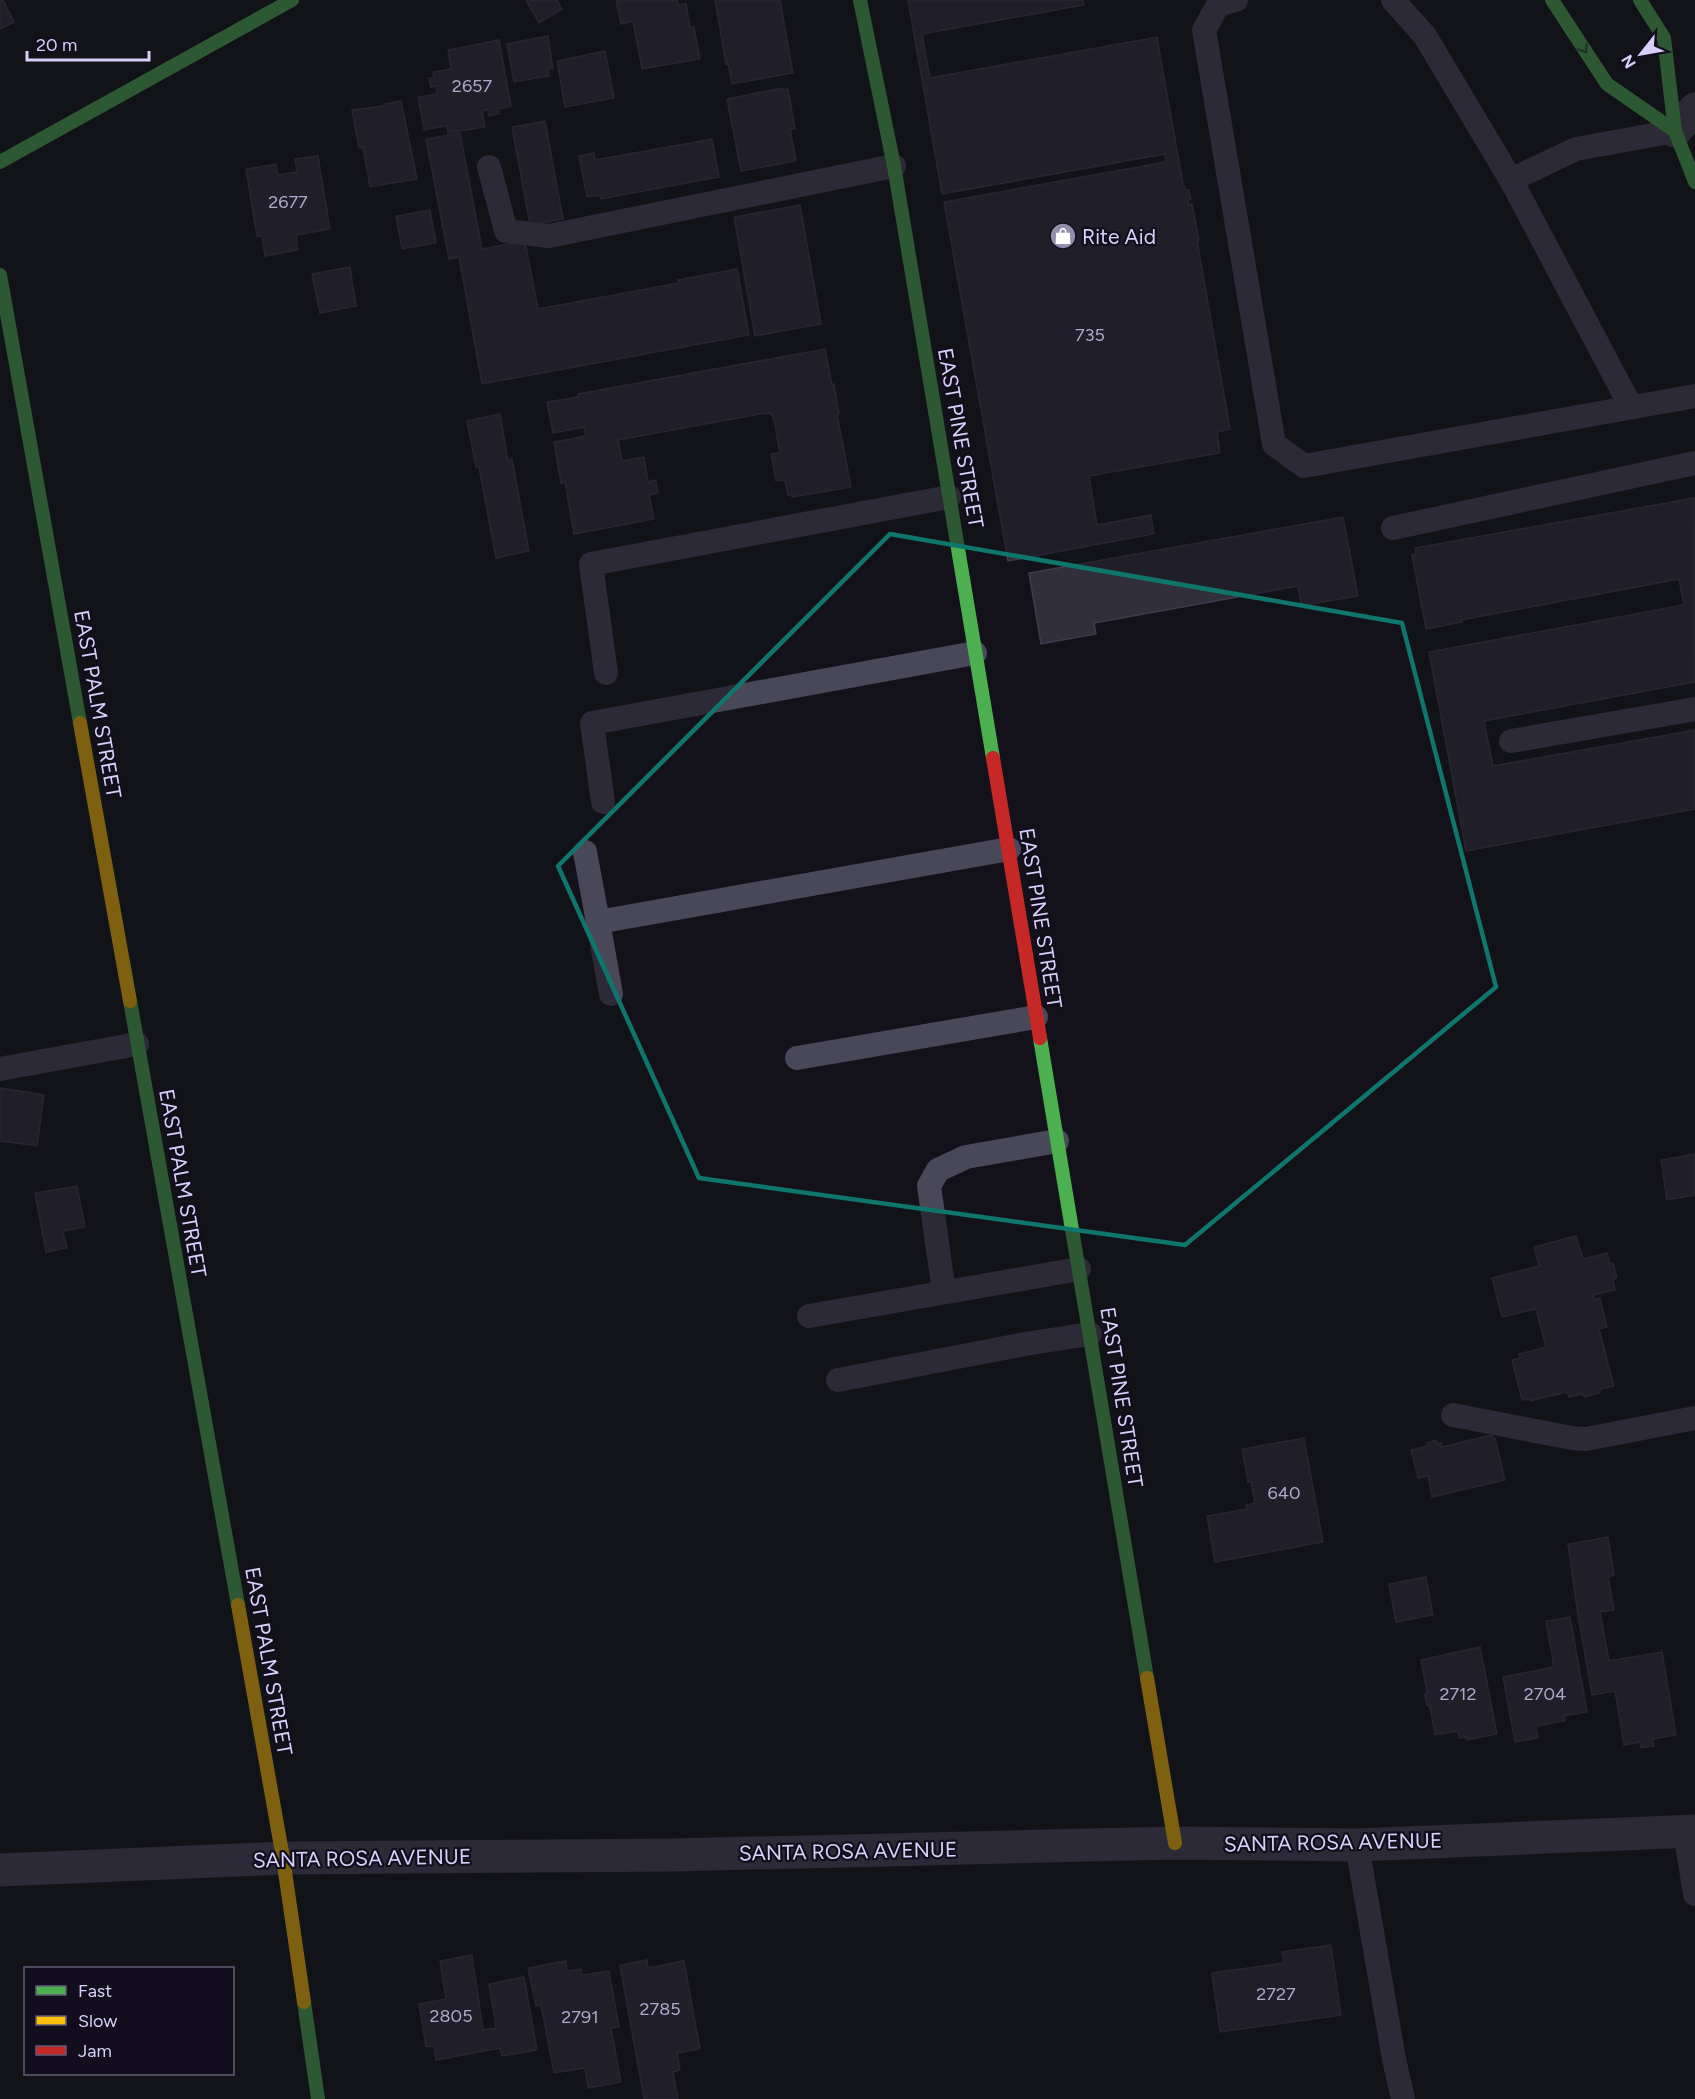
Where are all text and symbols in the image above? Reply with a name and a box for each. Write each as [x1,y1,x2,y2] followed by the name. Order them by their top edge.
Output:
[27,24,148,62] scale bar
[1611,24,1671,84] north arrow
[36,34,77,56] text: 20 m
[1577,42,1588,53] one-way arrow
[1617,51,1640,72] text: N
[452,75,492,97] house number: 2657
[268,191,308,213] house number: 2677
[1048,221,1078,251] shop icon: Rite Aid
[1082,224,1156,249] place label: Rite Aid
[1075,324,1105,346] house number: 735
[933,346,989,530] street label: EAST PINE STREET
[69,608,127,800] street label: EAST PALM STREET
[1014,826,1068,1010] street label: EAST PINE STREET
[154,1087,212,1279] street label: EAST PALM STREET
[1095,1305,1149,1489] street label: EAST PINE STREET
[1268,1482,1300,1504] house number: 640
[240,1565,298,1757] street label: EAST PALM STREET
[1439,1683,1477,1705] house number: 2712
[1524,1683,1566,1705] house number: 2704
[1224,1828,1442,1856] street label: SANTA ROSA AVENUE
[739,1837,957,1865] street label: SANTA ROSA AVENUE
[253,1844,471,1872] street label: SANTA ROSA AVENUE
[24,1967,234,2075] legend
[78,1980,112,2002] text: Fast
[1256,1983,1296,2005] house number: 2727
[639,1998,681,2020] house number: 2785
[429,2005,473,2027] house number: 2805
[561,2006,599,2028] house number: 2791
[78,2010,117,2032] text: Slow
[78,2040,112,2062] text: Jam

